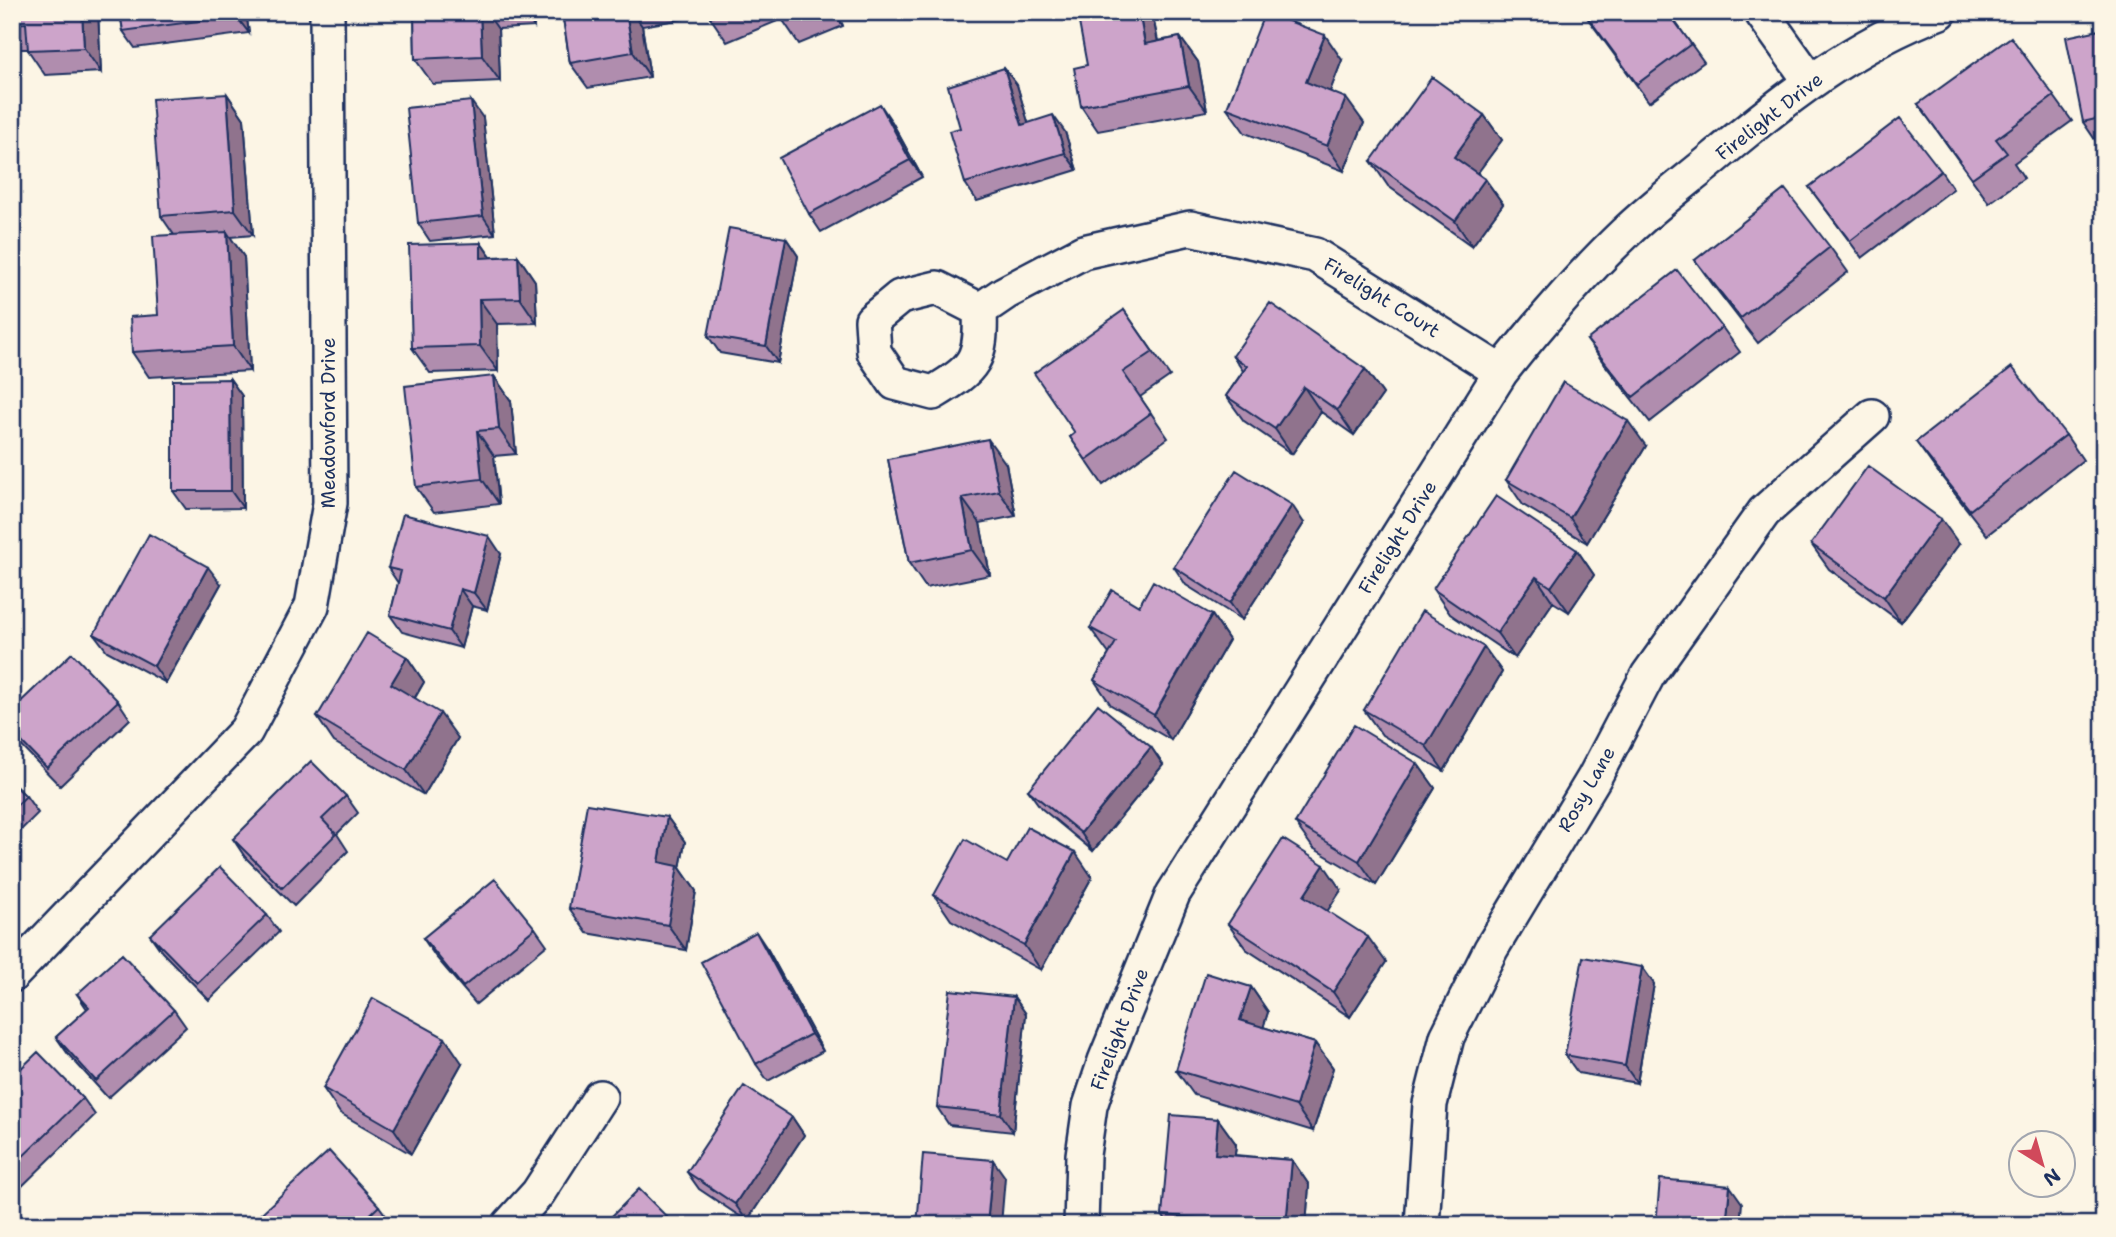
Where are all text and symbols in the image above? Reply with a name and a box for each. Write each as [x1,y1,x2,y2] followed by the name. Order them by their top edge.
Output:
[1711,67,1828,166] street label: Firelight Drive
[1319,252,1445,343] street label: Firelight Court
[316,338,341,508] street label: Meadowford Drive
[1353,476,1442,599] street label: Firelight Drive
[1552,742,1621,836] street label: Rosy Lane
[1085,964,1154,1094] street label: Firelight Drive
[2008,1128,2078,1198] north arrow
[2038,1163,2065,1192] text: N

